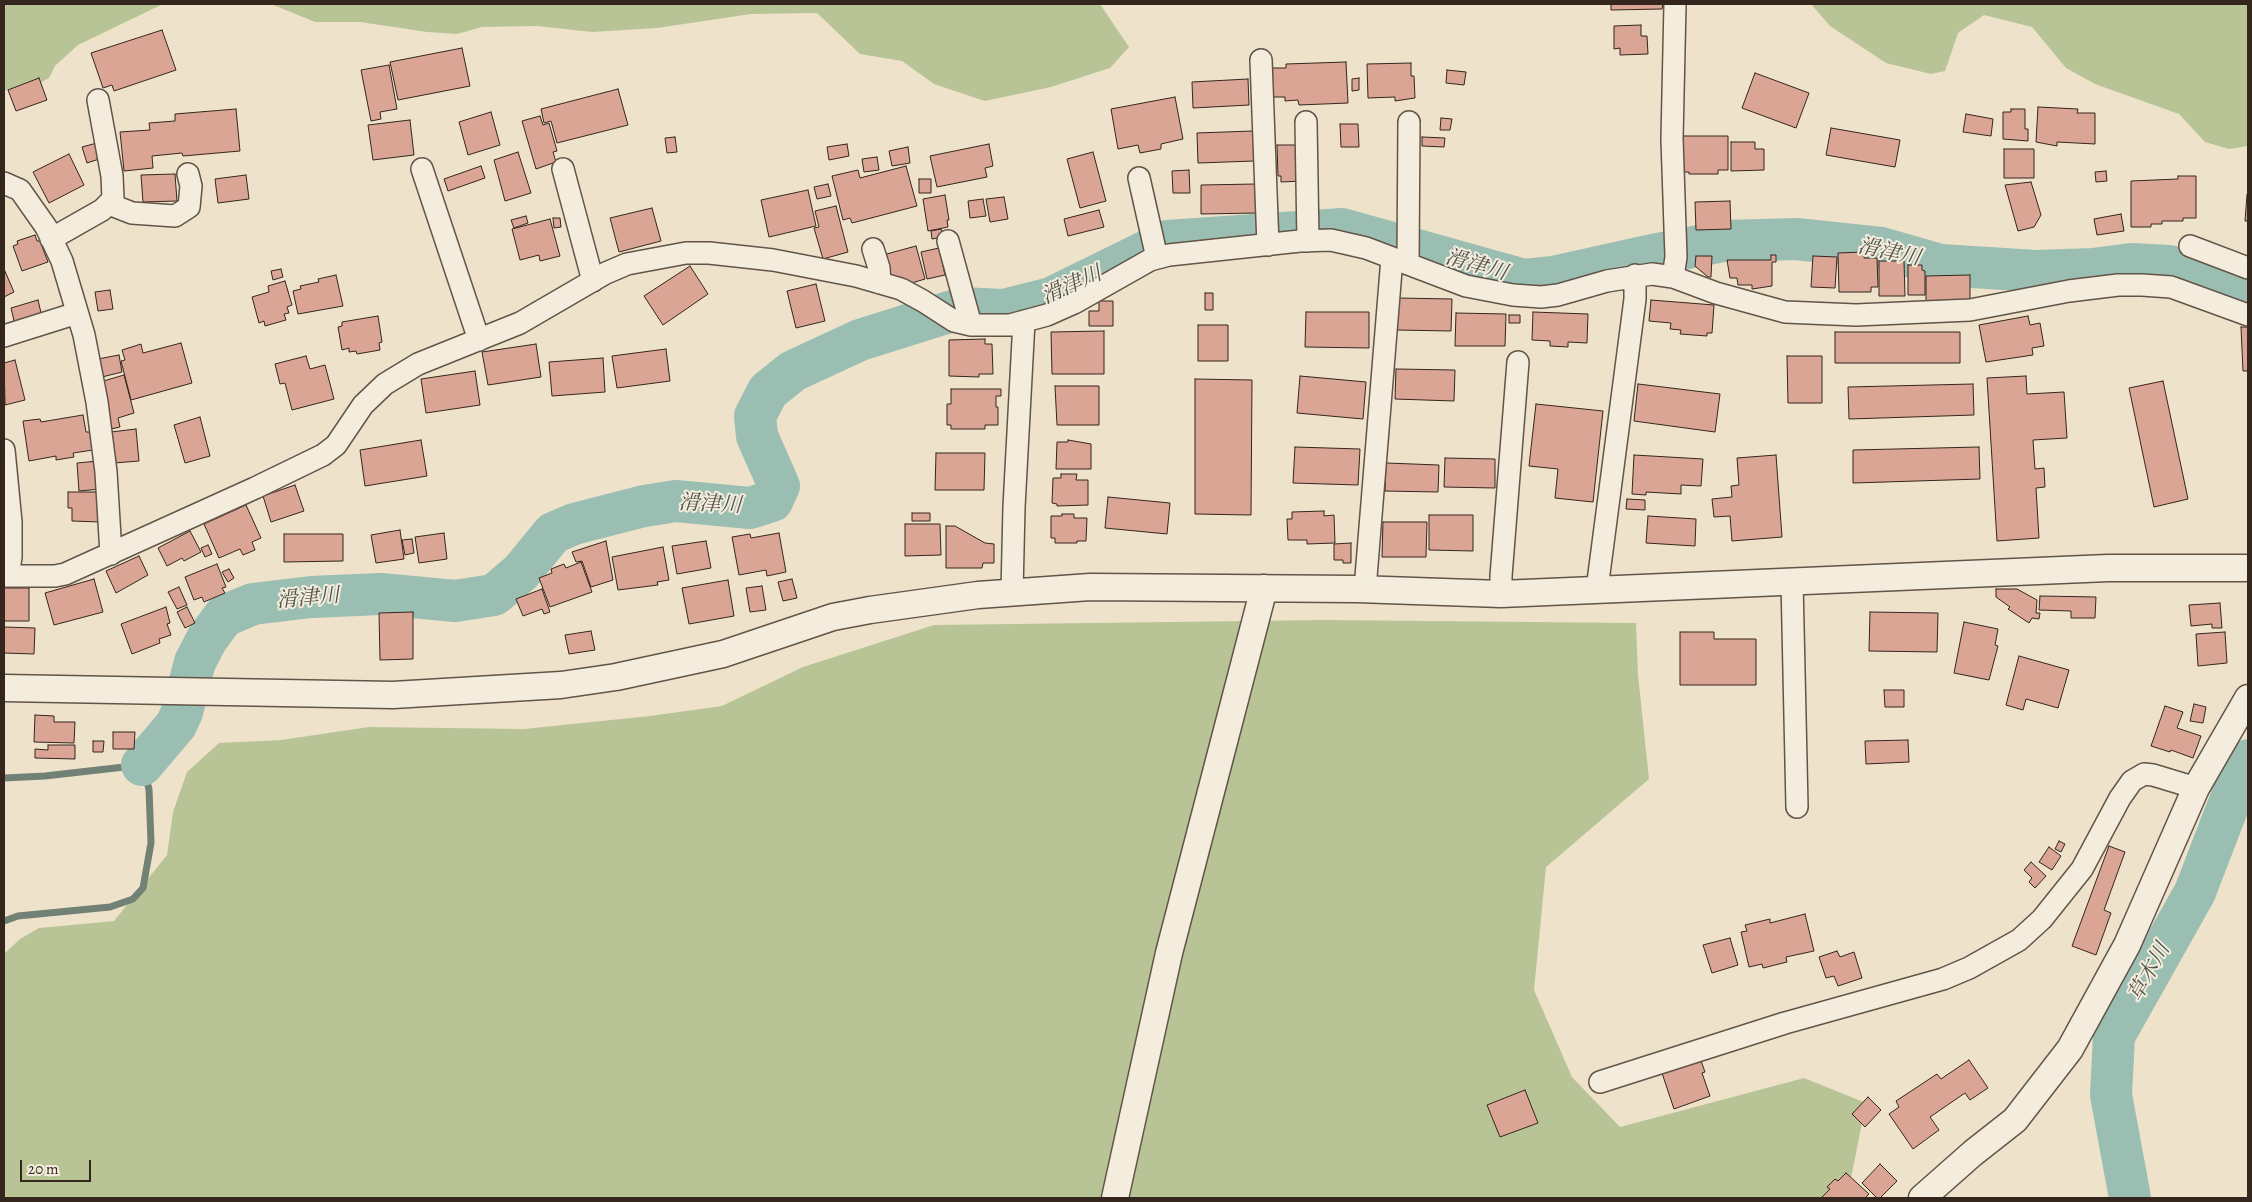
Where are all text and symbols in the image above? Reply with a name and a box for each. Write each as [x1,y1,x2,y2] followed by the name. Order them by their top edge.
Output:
[1856,234,1922,272] water label: 滑津川
[1442,245,1510,287] water label: 滑津川
[1038,262,1106,310] water label: 滑津川
[678,491,742,519] water label: 滑津川
[276,584,340,614] water label: 滑津川
[2124,939,2176,1007] water label: 草木川
[22,1150,94,1182] scale bar
[28,1159,59,1179] text: 20 m

